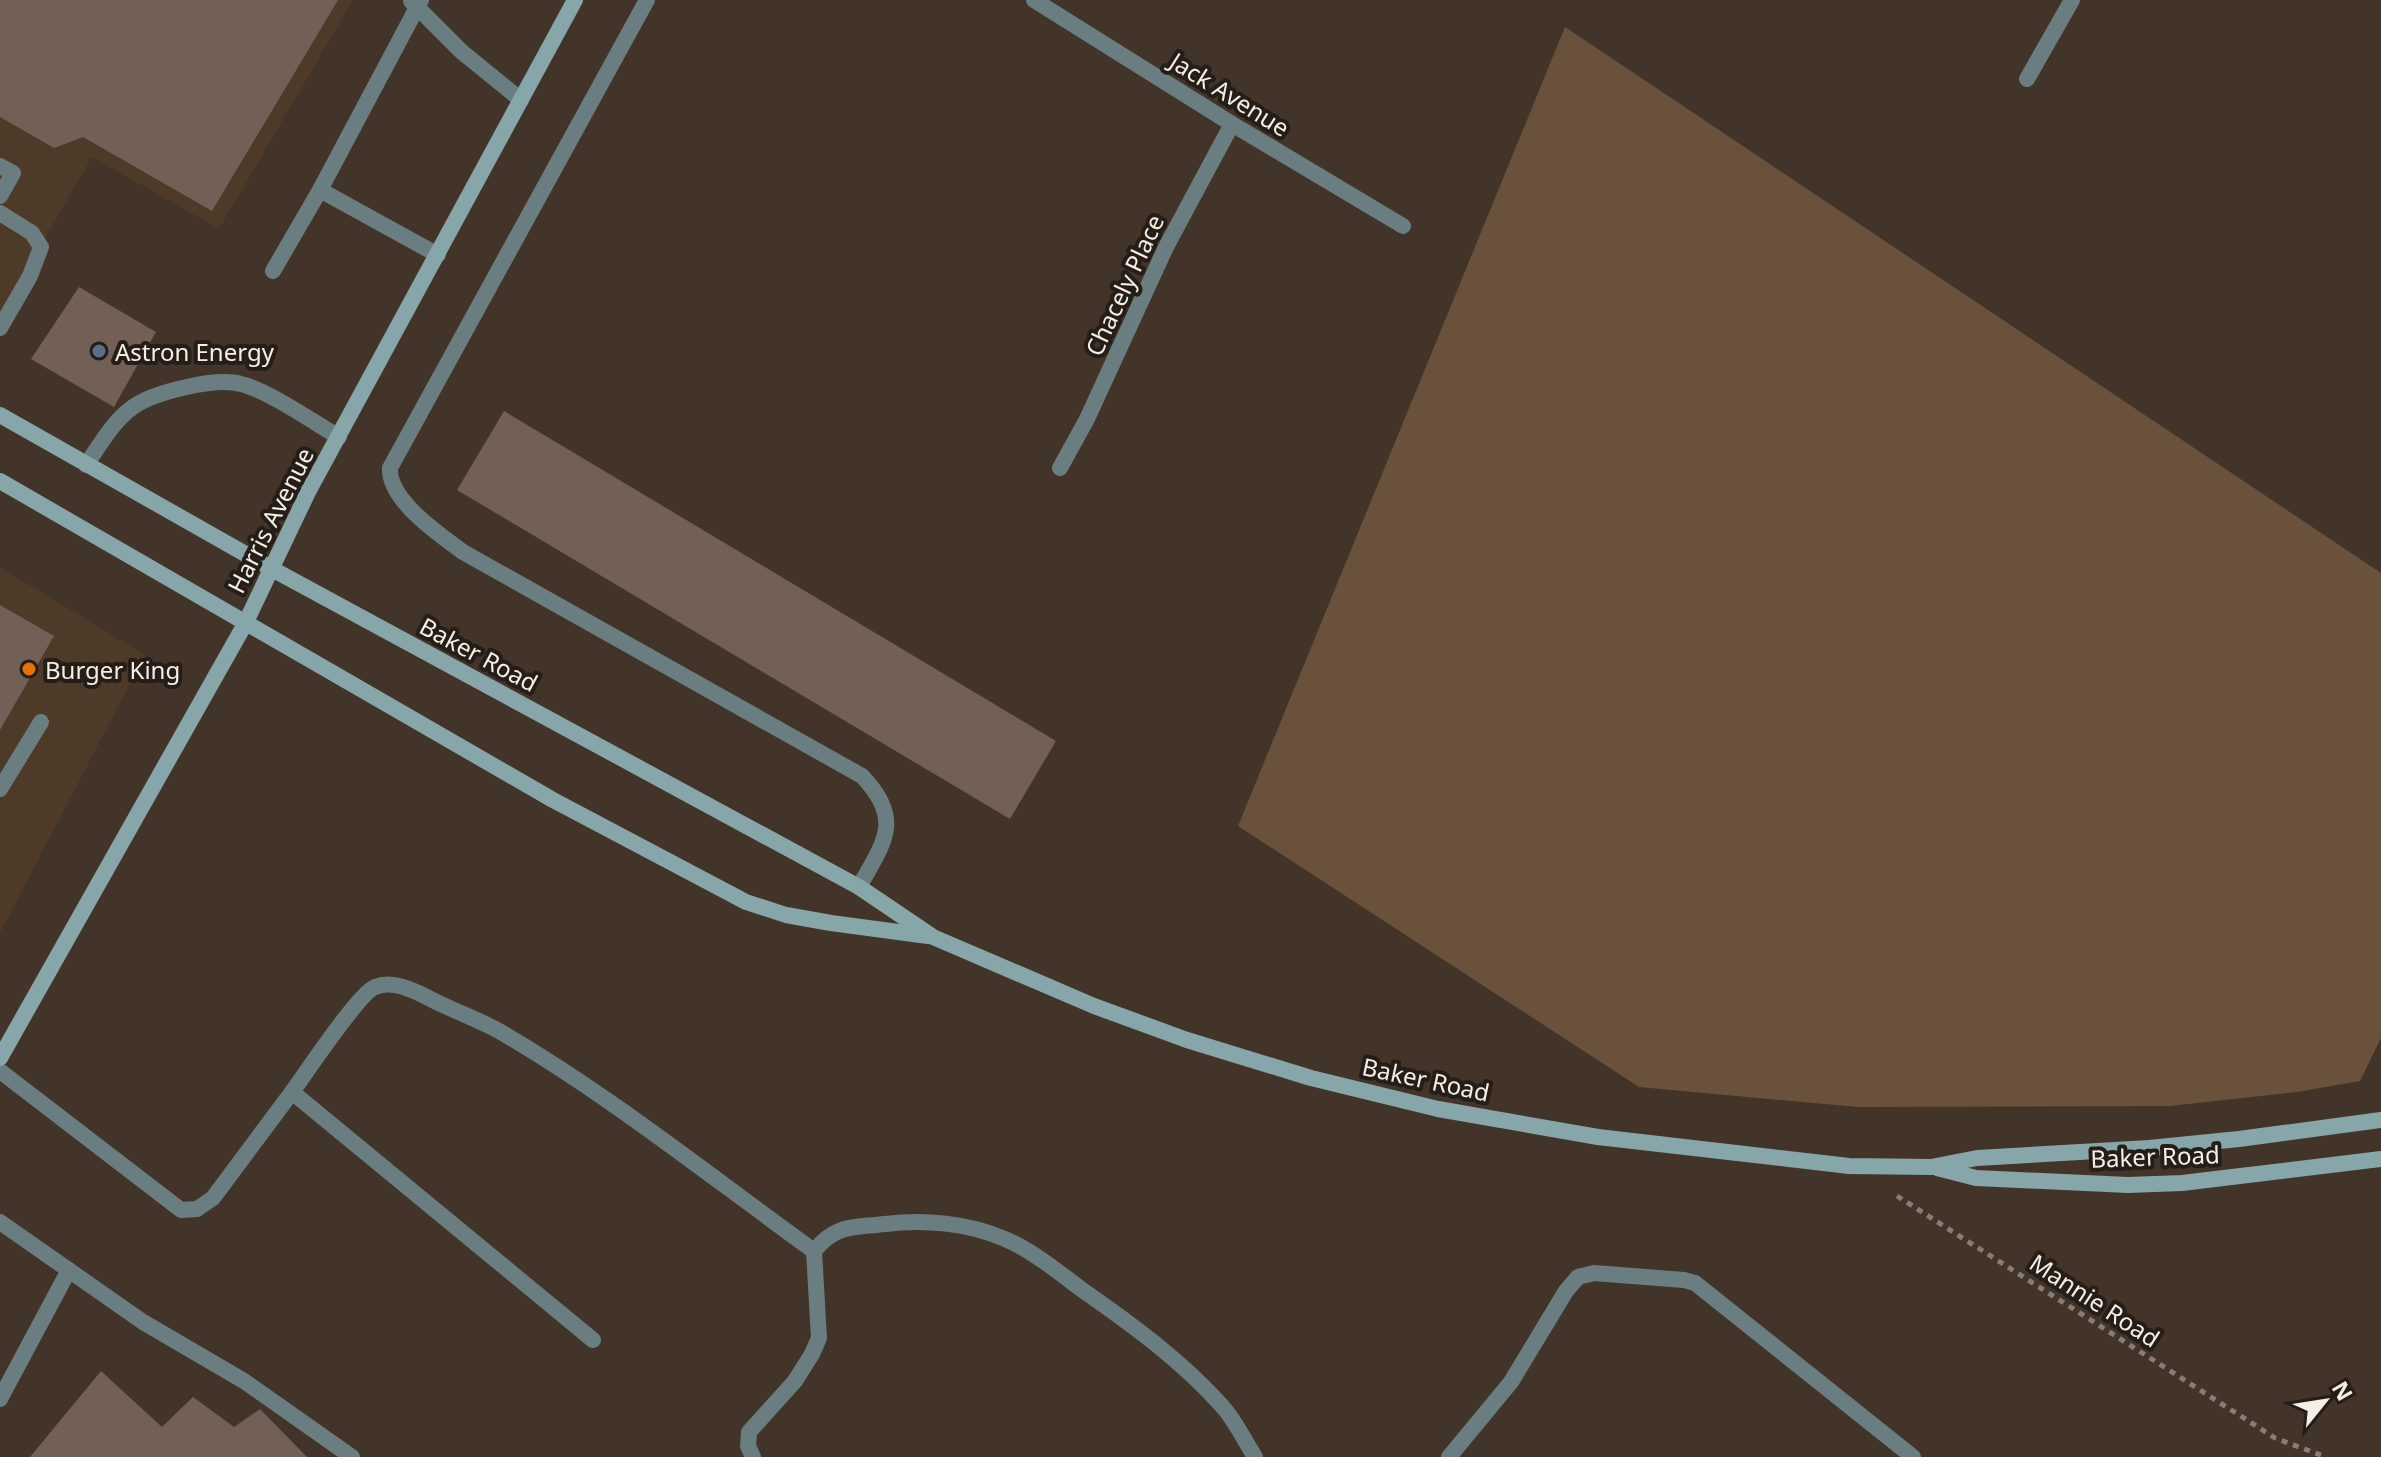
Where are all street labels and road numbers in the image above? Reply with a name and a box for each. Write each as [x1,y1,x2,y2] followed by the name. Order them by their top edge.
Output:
[1162,43,1296,144] street label: Jack Avenue
[1077,209,1171,361] street label: Chacely Place
[219,442,321,598] street label: Harris Avenue
[414,609,544,699] street label: Baker Road
[1359,1049,1493,1109] street label: Baker Road
[2090,1137,2220,1175] street label: Baker Road
[2024,1246,2166,1354] street label: Mannie Road

